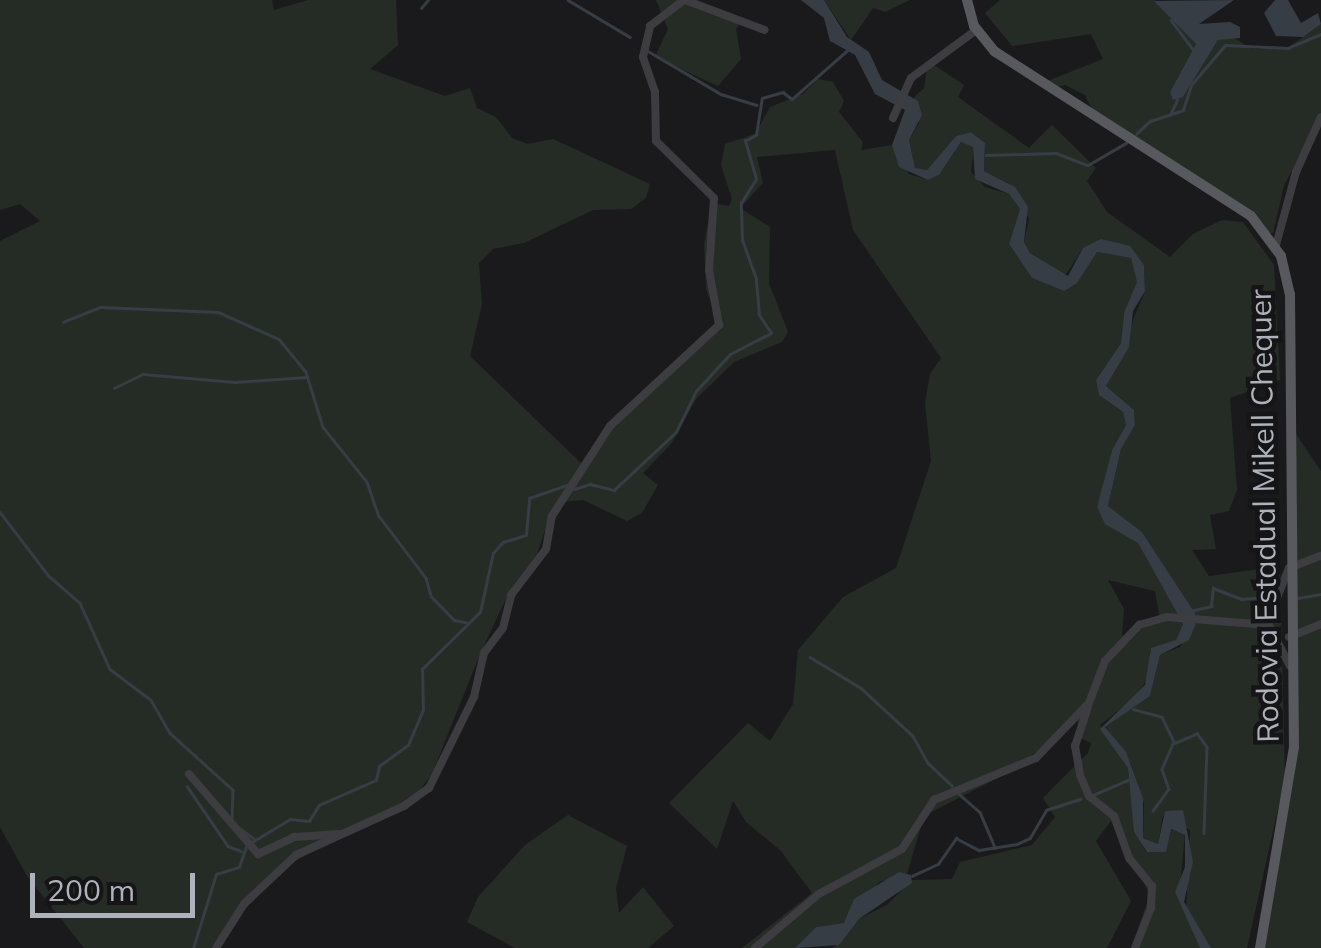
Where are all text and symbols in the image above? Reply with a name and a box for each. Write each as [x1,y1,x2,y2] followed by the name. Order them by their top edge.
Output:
[1242,289,1286,743] street label: Rodovia Estadual Mikell Chequer
[35,853,200,915] scale bar
[47,871,135,909] text: 200 m

